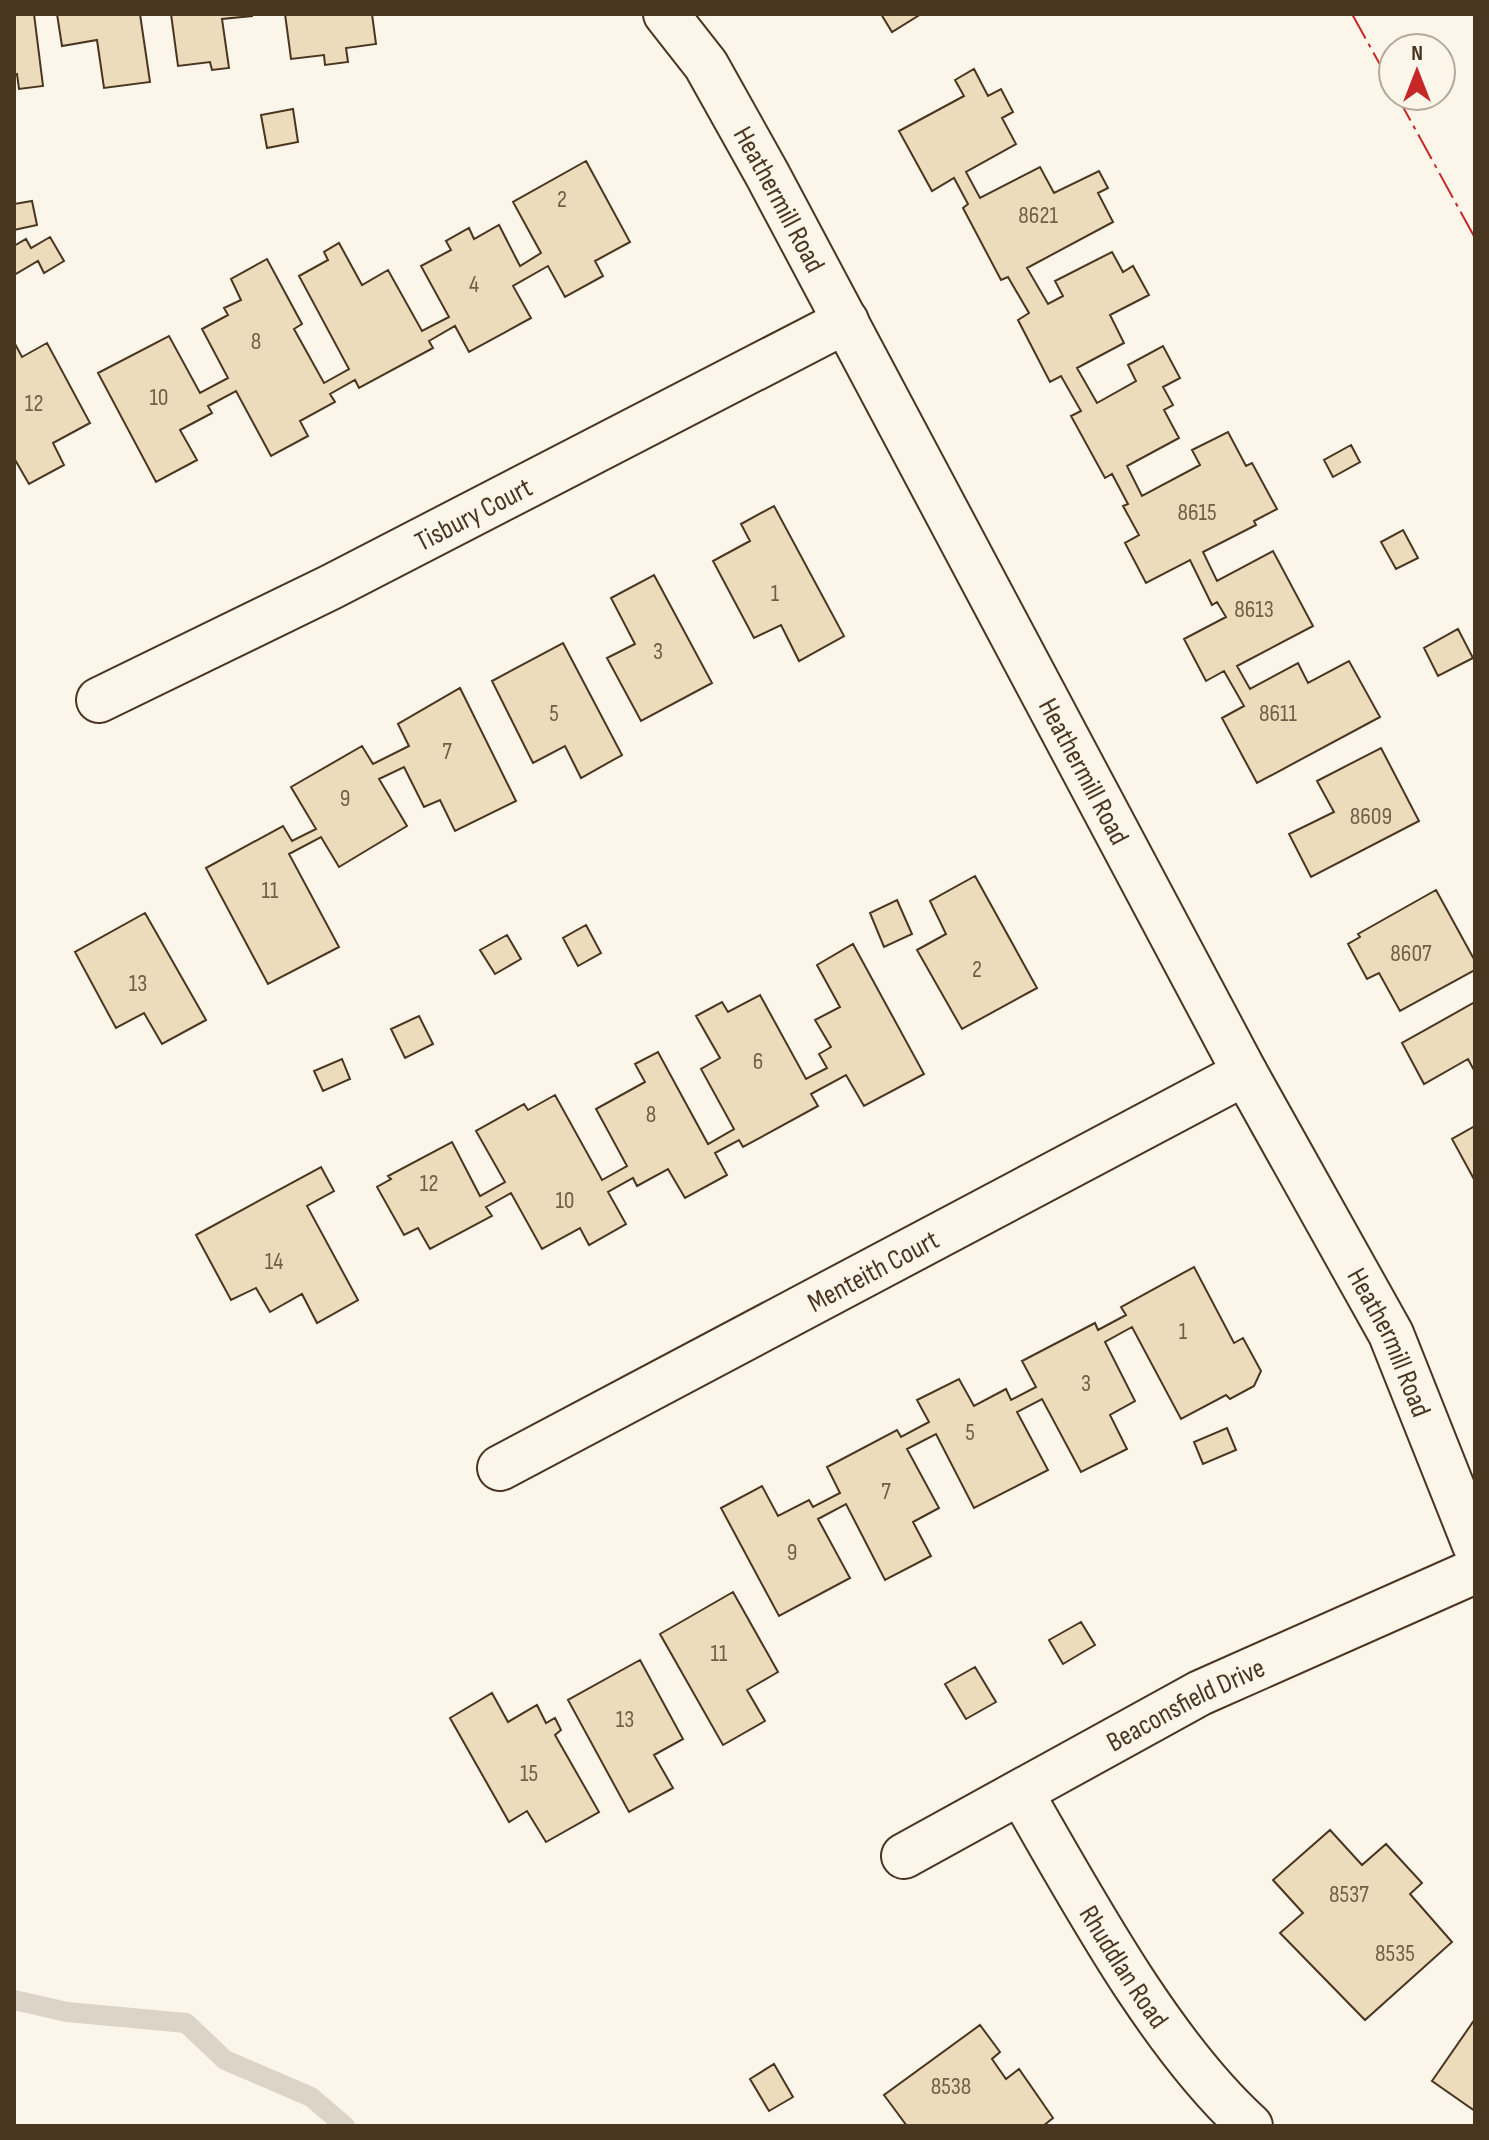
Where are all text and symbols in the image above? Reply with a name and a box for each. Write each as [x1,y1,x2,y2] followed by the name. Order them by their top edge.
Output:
[1377,32,1457,112] north arrow
[1411,40,1423,67] text: N
[726,121,831,278] street label: Heathermill Road
[557,185,567,214] house number: 2
[1018,201,1058,230] house number: 8621
[469,270,479,299] house number: 4
[251,327,261,356] house number: 8
[149,383,169,412] house number: 10
[25,389,43,418] house number: 12
[410,471,538,559] street label: Tisbury Court
[1177,498,1217,527] house number: 8615
[771,579,780,608] house number: 1
[1234,595,1274,624] house number: 8613
[653,637,663,666] house number: 3
[1031,693,1135,851] street label: Heathermill Road
[549,699,559,728] house number: 5
[1259,699,1298,728] house number: 8611
[442,737,452,766] house number: 7
[340,784,350,813] house number: 9
[1350,802,1392,831] house number: 8609
[262,876,279,905] house number: 11
[1390,939,1432,968] house number: 8607
[972,955,982,984] house number: 2
[129,969,147,998] house number: 13
[753,1047,763,1076] house number: 6
[646,1100,656,1129] house number: 8
[420,1169,438,1198] house number: 12
[555,1186,575,1215] house number: 10
[802,1223,945,1320] street label: Menteith Court
[265,1247,283,1276] house number: 14
[1339,1263,1437,1422] street label: Heathermill Road
[1179,1317,1188,1346] house number: 1
[1081,1369,1091,1398] house number: 3
[965,1418,975,1447] house number: 5
[881,1477,891,1506] house number: 7
[787,1538,797,1567] house number: 9
[711,1639,728,1668] house number: 11
[1101,1651,1270,1759] street label: Beaconsfield Drive
[616,1705,634,1734] house number: 13
[520,1759,538,1788] house number: 15
[1329,1880,1369,1909] house number: 8537
[1072,1900,1175,2035] street label: Rhuddlan Road
[1375,1939,1415,1968] house number: 8535
[931,2072,971,2101] house number: 8538

